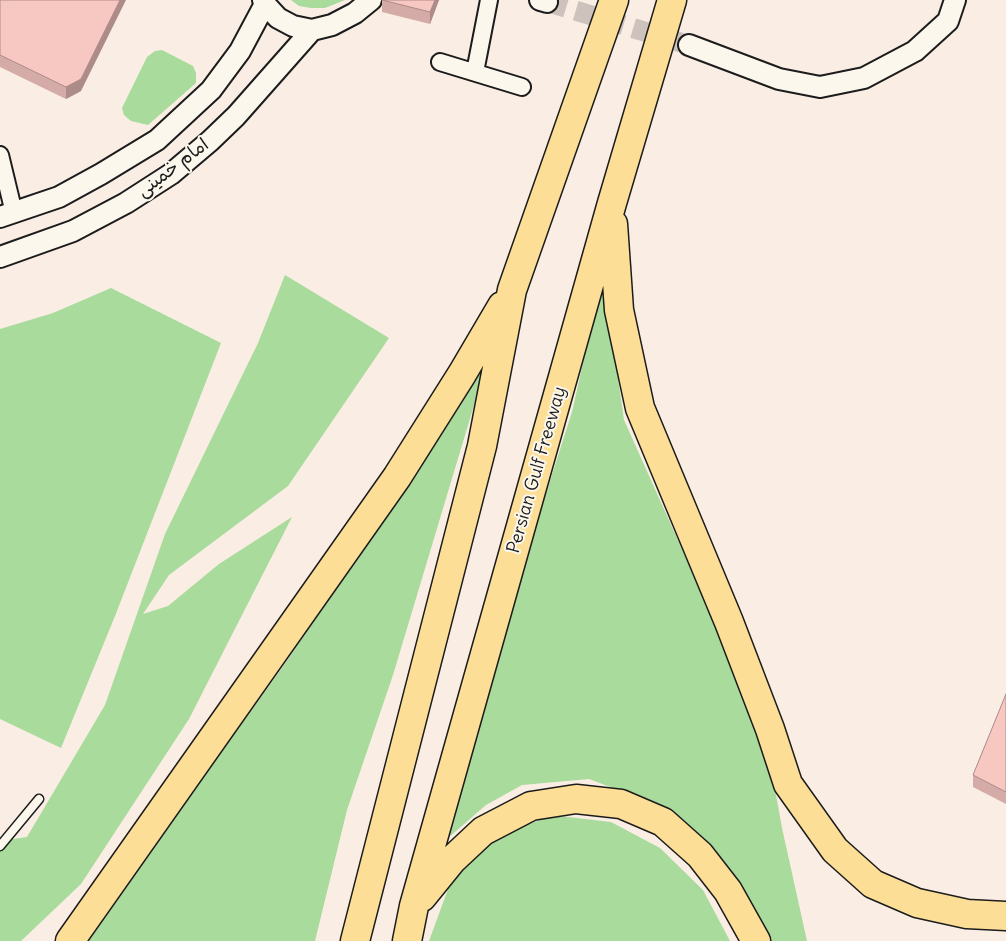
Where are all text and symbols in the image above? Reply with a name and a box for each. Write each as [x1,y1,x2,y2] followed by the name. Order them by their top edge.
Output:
[133,134,213,202] street label: امام خمینی
[503,384,571,556] street label: Persian Gulf Freeway

